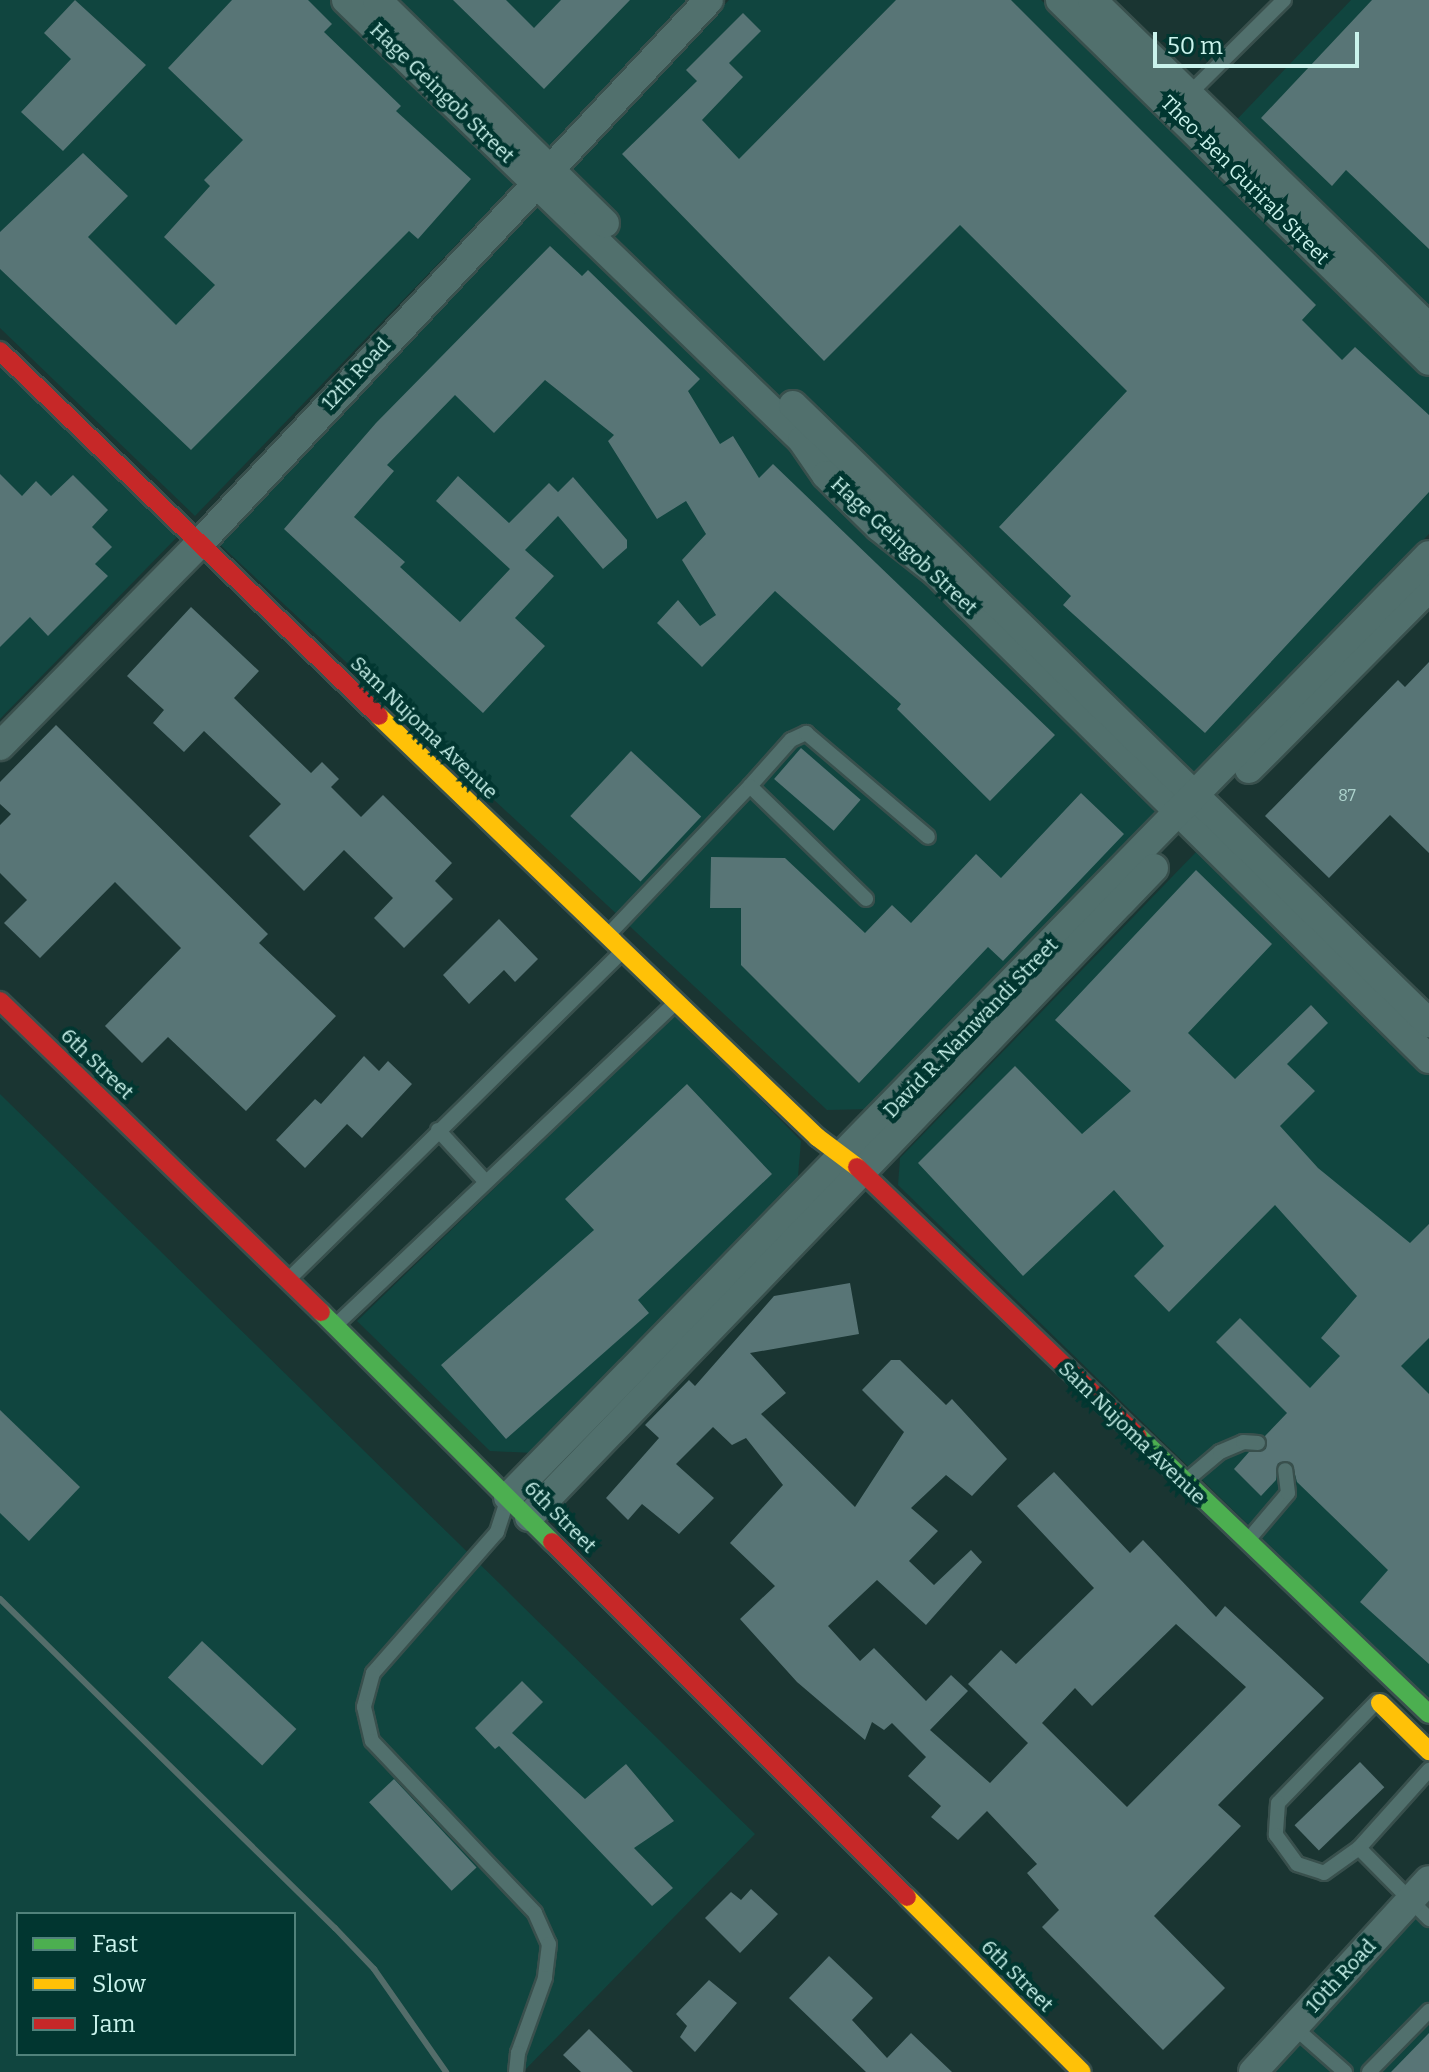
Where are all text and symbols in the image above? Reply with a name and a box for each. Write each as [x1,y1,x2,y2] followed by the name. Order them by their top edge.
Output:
[1157,16,1363,66] scale bar
[365,18,519,168] street label: Hage Geingob Street
[1167,32,1223,60] text: 50 m
[1156,91,1334,269] street label: Theo-Ben Gurirab Street
[317,333,395,415] street label: 12th Road
[826,472,982,620] street label: Hage Geingob Street
[346,652,502,804] street label: Sam Nujoma Avenue
[1338,786,1356,806] house number: 87
[879,933,1063,1123] street label: David R. Namwandi Street
[56,1024,138,1104] street label: 6th Street
[1054,1357,1210,1509] street label: Sam Nujoma Avenue
[519,1476,601,1558] street label: 6th Street
[16,1912,296,2056] legend
[92,1930,138,1958] text: Fast
[1301,1934,1381,2018] street label: 10th Road
[976,1935,1058,2017] street label: 6th Street
[92,1970,146,1998] text: Slow
[92,2010,135,2038] text: Jam

